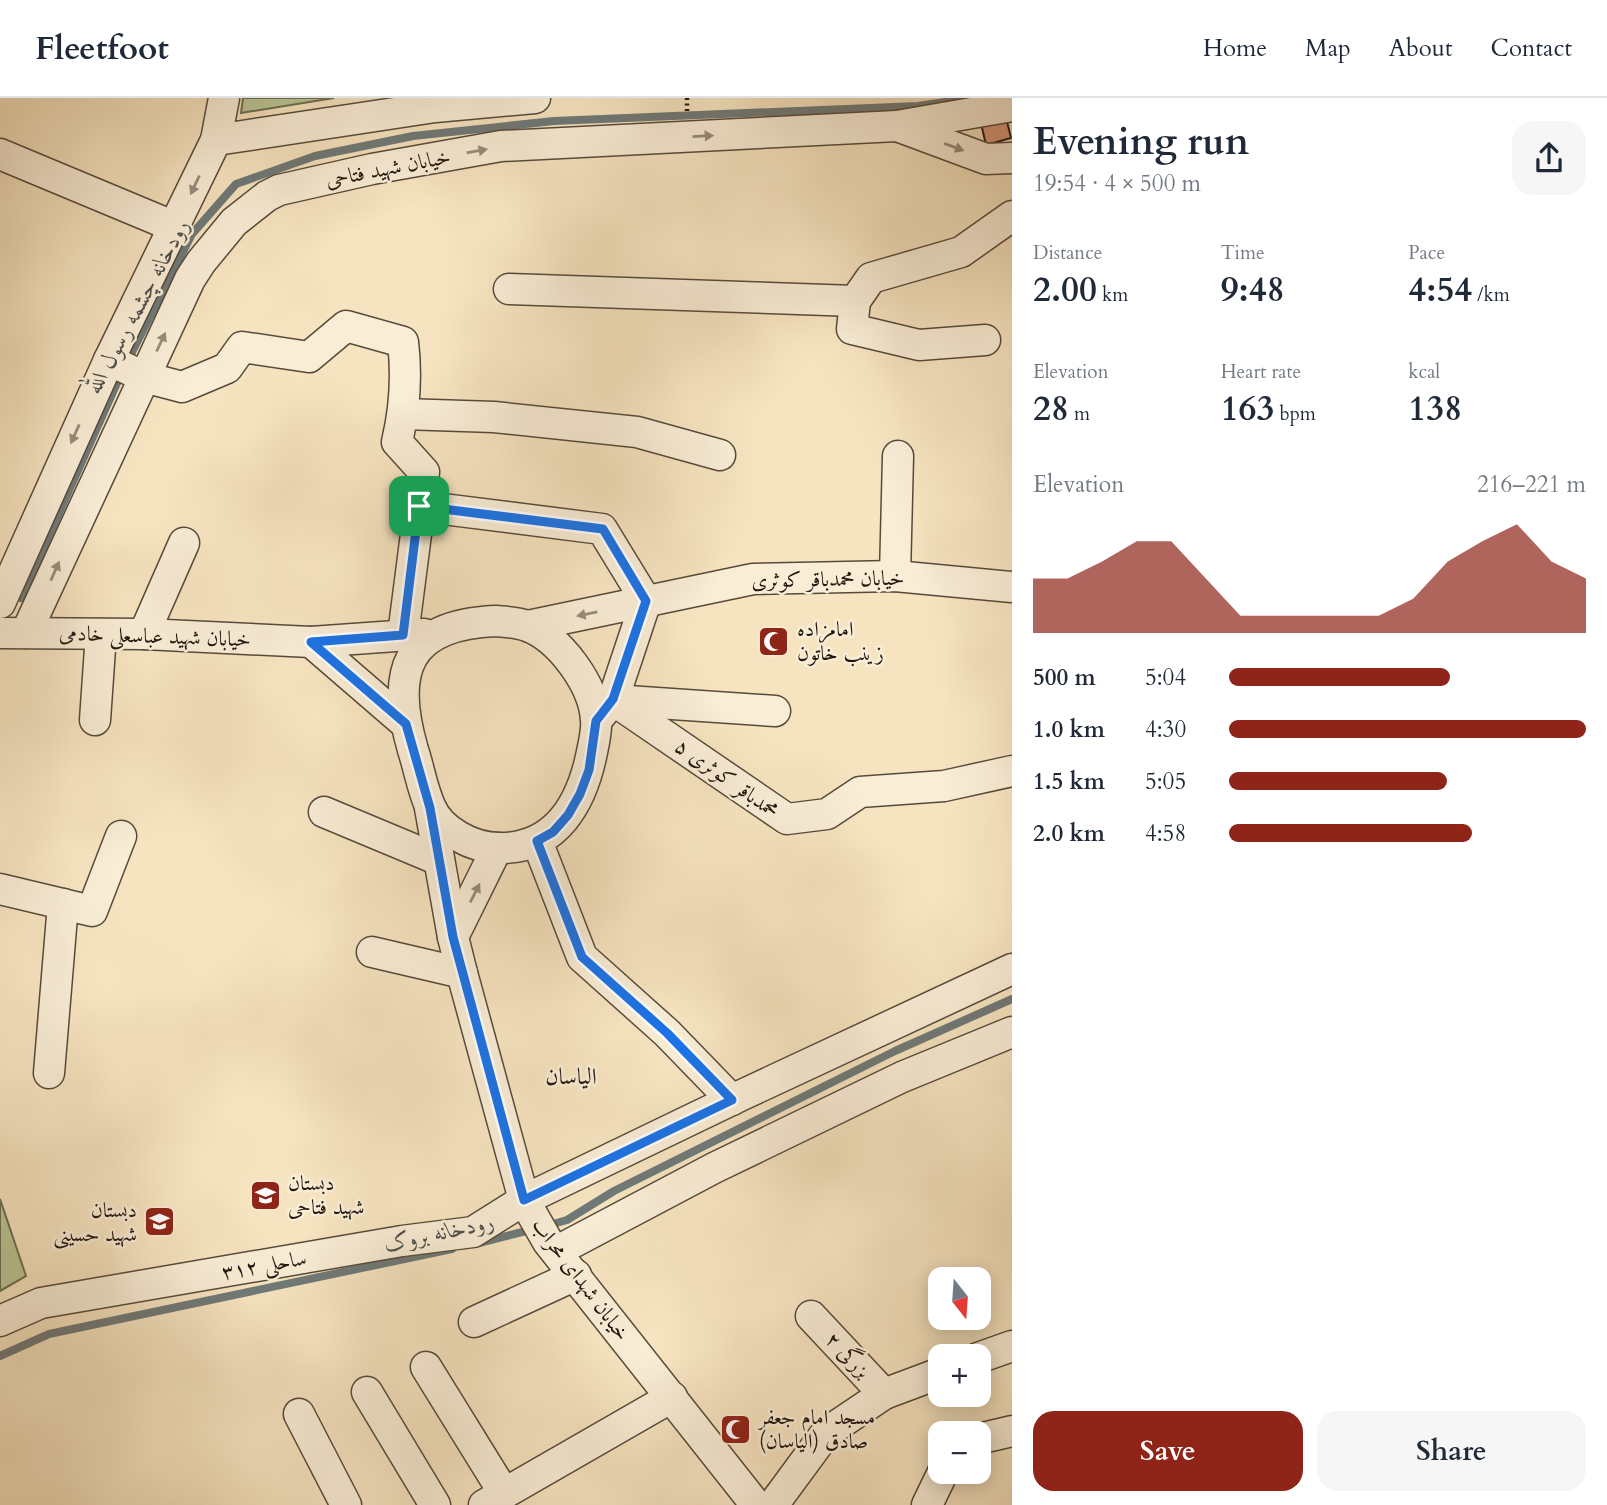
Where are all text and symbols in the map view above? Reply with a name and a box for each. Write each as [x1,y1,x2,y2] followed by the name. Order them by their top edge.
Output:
[35,26,169,71] text: Fleetfoot
[1203,32,1267,65] text: Home
[1305,32,1351,65] text: Map
[1389,32,1453,65] text: About
[1491,32,1572,65] text: Contact
[1033,116,1249,168] text: Evening run
[1512,121,1586,195] button: share
[693,130,715,141] one-way arrow
[323,142,453,195] street label: خیابان شهید فتاحی
[943,142,964,153] one-way arrow
[466,145,488,156] one-way arrow
[1033,168,1201,199] text: 19:54 · 4 × 500 m
[189,175,201,195] one-way arrow
[76,212,197,399] water label: رودخانه چشمه رسول الله
[1033,240,1102,266] text: Distance
[1221,240,1265,266] text: Time
[1408,240,1445,266] text: Pace
[1033,266,1097,314] text: 2.00
[1221,266,1285,314] text: 9:48
[1408,266,1472,314] text: 4:54
[1097,282,1128,308] text: km
[1472,282,1510,308] text: /km
[155,332,166,352] one-way arrow
[1033,359,1108,385] text: Elevation
[1221,359,1301,385] text: Heart rate
[1408,359,1440,385] text: kcal
[1033,385,1069,433] text: 28
[1221,385,1274,433] text: 163
[1408,385,1462,433] text: 138
[1069,401,1090,427] text: m
[1274,401,1316,427] text: bpm
[69,424,80,445] one-way arrow
[1033,469,1124,500] text: Elevation
[1477,469,1586,500] text: 216–221 m
[389,476,449,536] pin
[400,487,438,525] icon: arrive
[49,561,60,581] one-way arrow
[751,564,905,595] street label: خیابان محمدباقر کوثری
[576,608,598,619] one-way arrow
[797,615,884,668] place label: امامزاده زینب خاتون
[59,619,251,655] street label: خیابان شهید عباسعلی خادمی
[757,624,791,658] mosque icon: امامزاده زینب خاتون
[1033,662,1096,693] text: 500 m
[1145,662,1186,693] text: 5:04
[1033,714,1105,745] text: 1.0 km
[1145,714,1186,745] text: 4:30
[669,732,785,825] street label: محمدباقر کوثری ۵
[1033,766,1105,797] text: 1.5 km
[1145,766,1186,797] text: 5:05
[1033,818,1105,849] text: 2.0 km
[1145,818,1186,849] text: 4:58
[468,882,480,902] one-way arrow
[545,1061,597,1092] district label: الیاسان
[288,1169,365,1222] place label: دبستان شهید فتاحی
[248,1178,282,1212] school or university icon: دبستان شهید فتاحی
[53,1196,137,1249] place label: دبستان شهید حسینی
[143,1205,177,1239] school or university icon: دبستان شهید حسینی
[381,1206,497,1259] water label: رودخانه بروک
[525,1212,636,1347] street label: خیابان شهدای محراب
[219,1244,309,1288] street label: ساحلی ۳۱۲
[928,1267,990,1330] north arrow
[928,1267,991,1484] map controls
[819,1324,878,1385] street label: بزرگی ۲
[928,1344,991,1407] button: +
[757,1403,875,1456] place label: مسجد امام جعفر صادق (الیاسان)
[1033,1411,1303,1491] button: Save
[1317,1411,1586,1491] button: Share
[719,1412,753,1446] mosque icon: مسجد امام جعفر صادق (الیاسان)
[928,1421,991,1484] button: −

